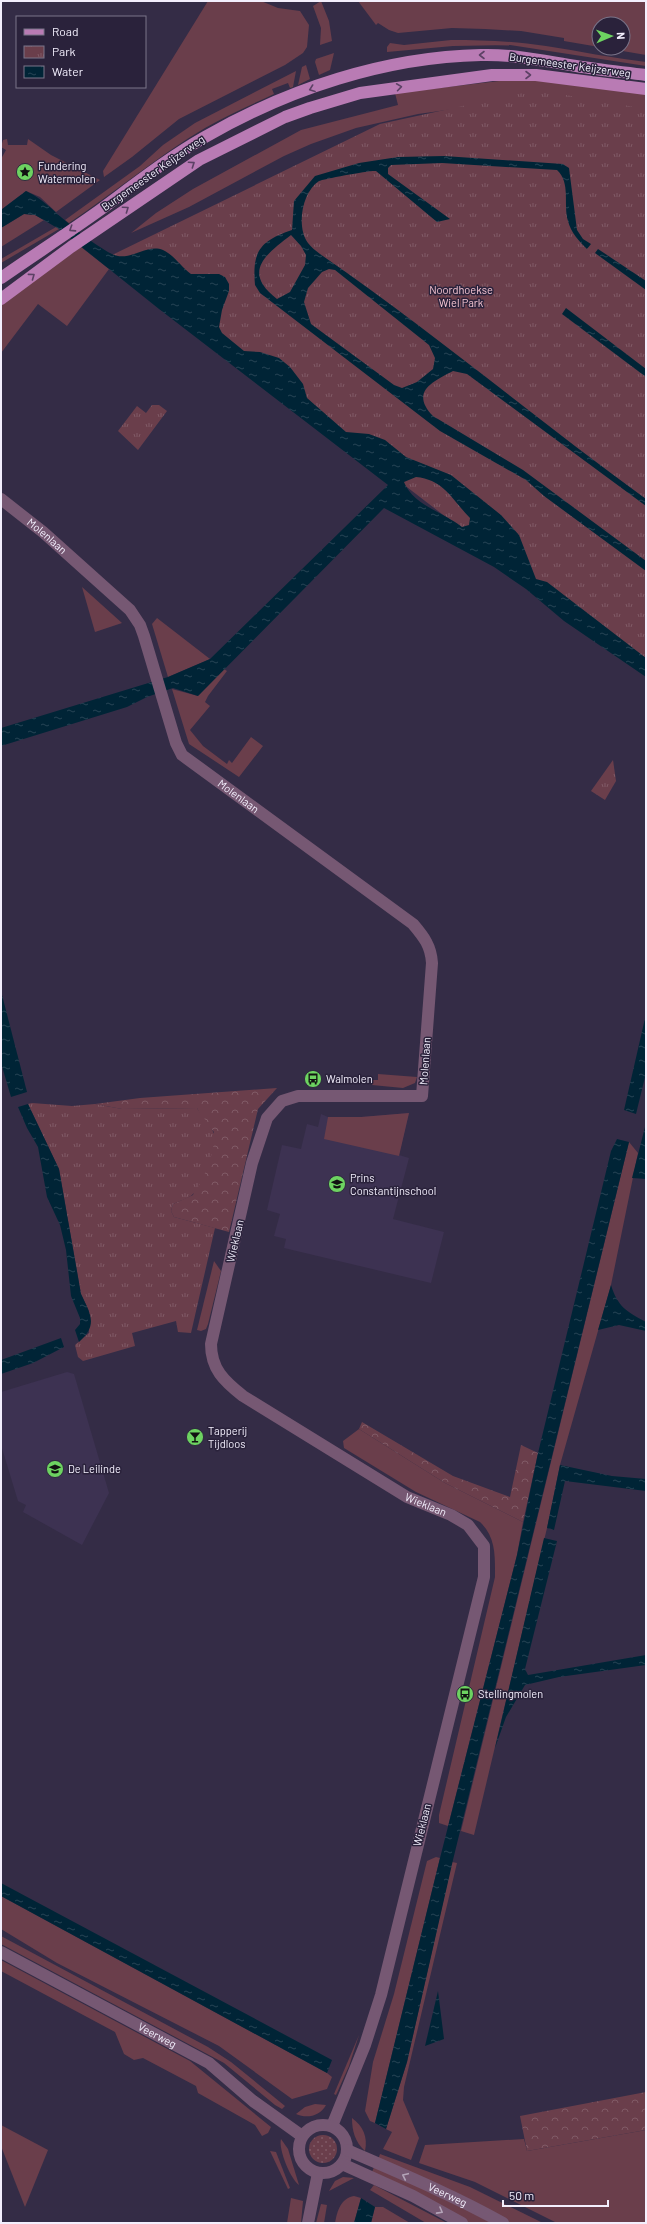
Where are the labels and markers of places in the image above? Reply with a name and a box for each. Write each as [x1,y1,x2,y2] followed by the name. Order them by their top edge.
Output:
[38,159,96,185] place label: Fundering Watermolen
[15,162,35,182] place icon: Fundering Watermolen
[303,1069,323,1089] bus stop icon: Walmolen
[326,1072,373,1085] place label: Walmolen
[350,1171,436,1197] place label: Prins Constantijnschool
[327,1174,347,1194] school or university icon: Prins Constantijnschool
[208,1424,247,1450] place label: Tapperij Tijdloos
[185,1427,205,1447] bar icon: Tapperij Tijdloos
[45,1459,65,1479] school or university icon: De Leilinde
[68,1462,121,1475] place label: De Leilinde
[455,1684,475,1704] bus stop icon: Stellingmolen
[478,1687,543,1700] place label: Stellingmolen

